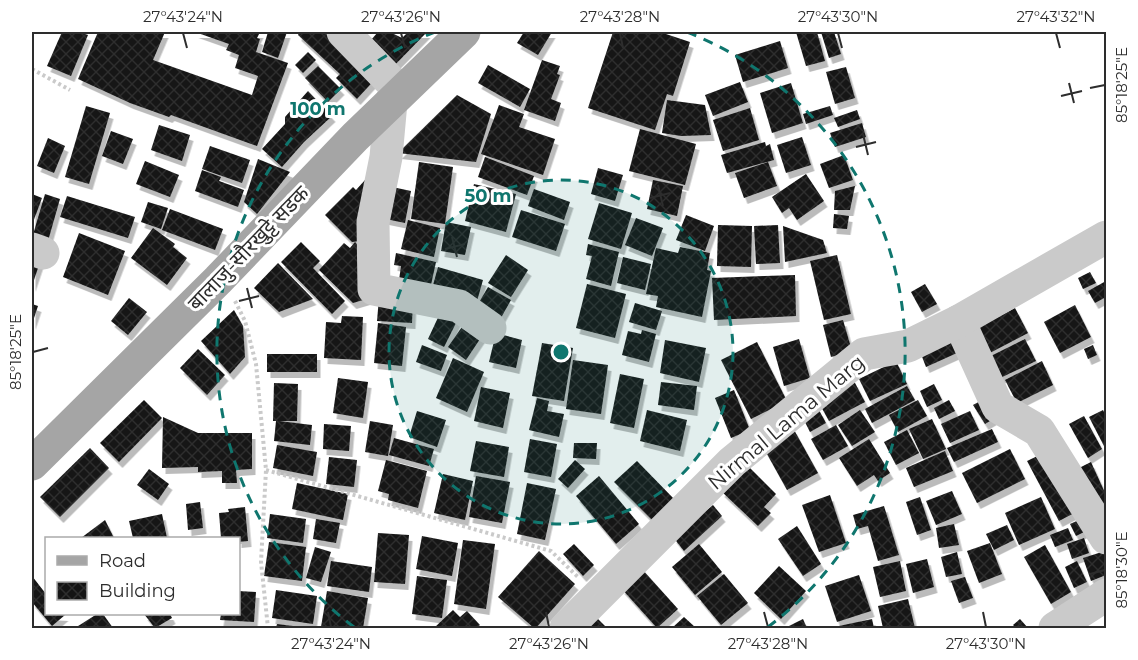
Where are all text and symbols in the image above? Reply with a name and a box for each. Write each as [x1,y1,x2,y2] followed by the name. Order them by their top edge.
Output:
[143,7,223,26] text: 27°43'24"N
[361,7,441,26] text: 27°43'26"N
[580,7,660,26] text: 27°43'28"N
[798,7,878,26] text: 27°43'30"N
[1016,7,1096,26] text: 27°43'32"N
[1112,47,1131,123] text: 85°18'25"E
[290,98,346,120] text: 100 m
[182,180,315,316] street label: बालाजु-सौरखुट्टे सडक
[465,185,511,207] text: 50 m
[6,314,25,390] text: 85°18'25"E
[551,342,571,362] centre of rings
[703,349,869,495] street label: Nirmal Lama Marg
[1112,531,1131,609] text: 85°18'30"E
[45,537,240,615] legend
[99,550,146,572] text: Road
[99,580,176,602] text: Building
[291,634,371,653] text: 27°43'24"N
[509,634,589,653] text: 27°43'26"N
[728,634,808,653] text: 27°43'28"N
[946,634,1026,653] text: 27°43'30"N

